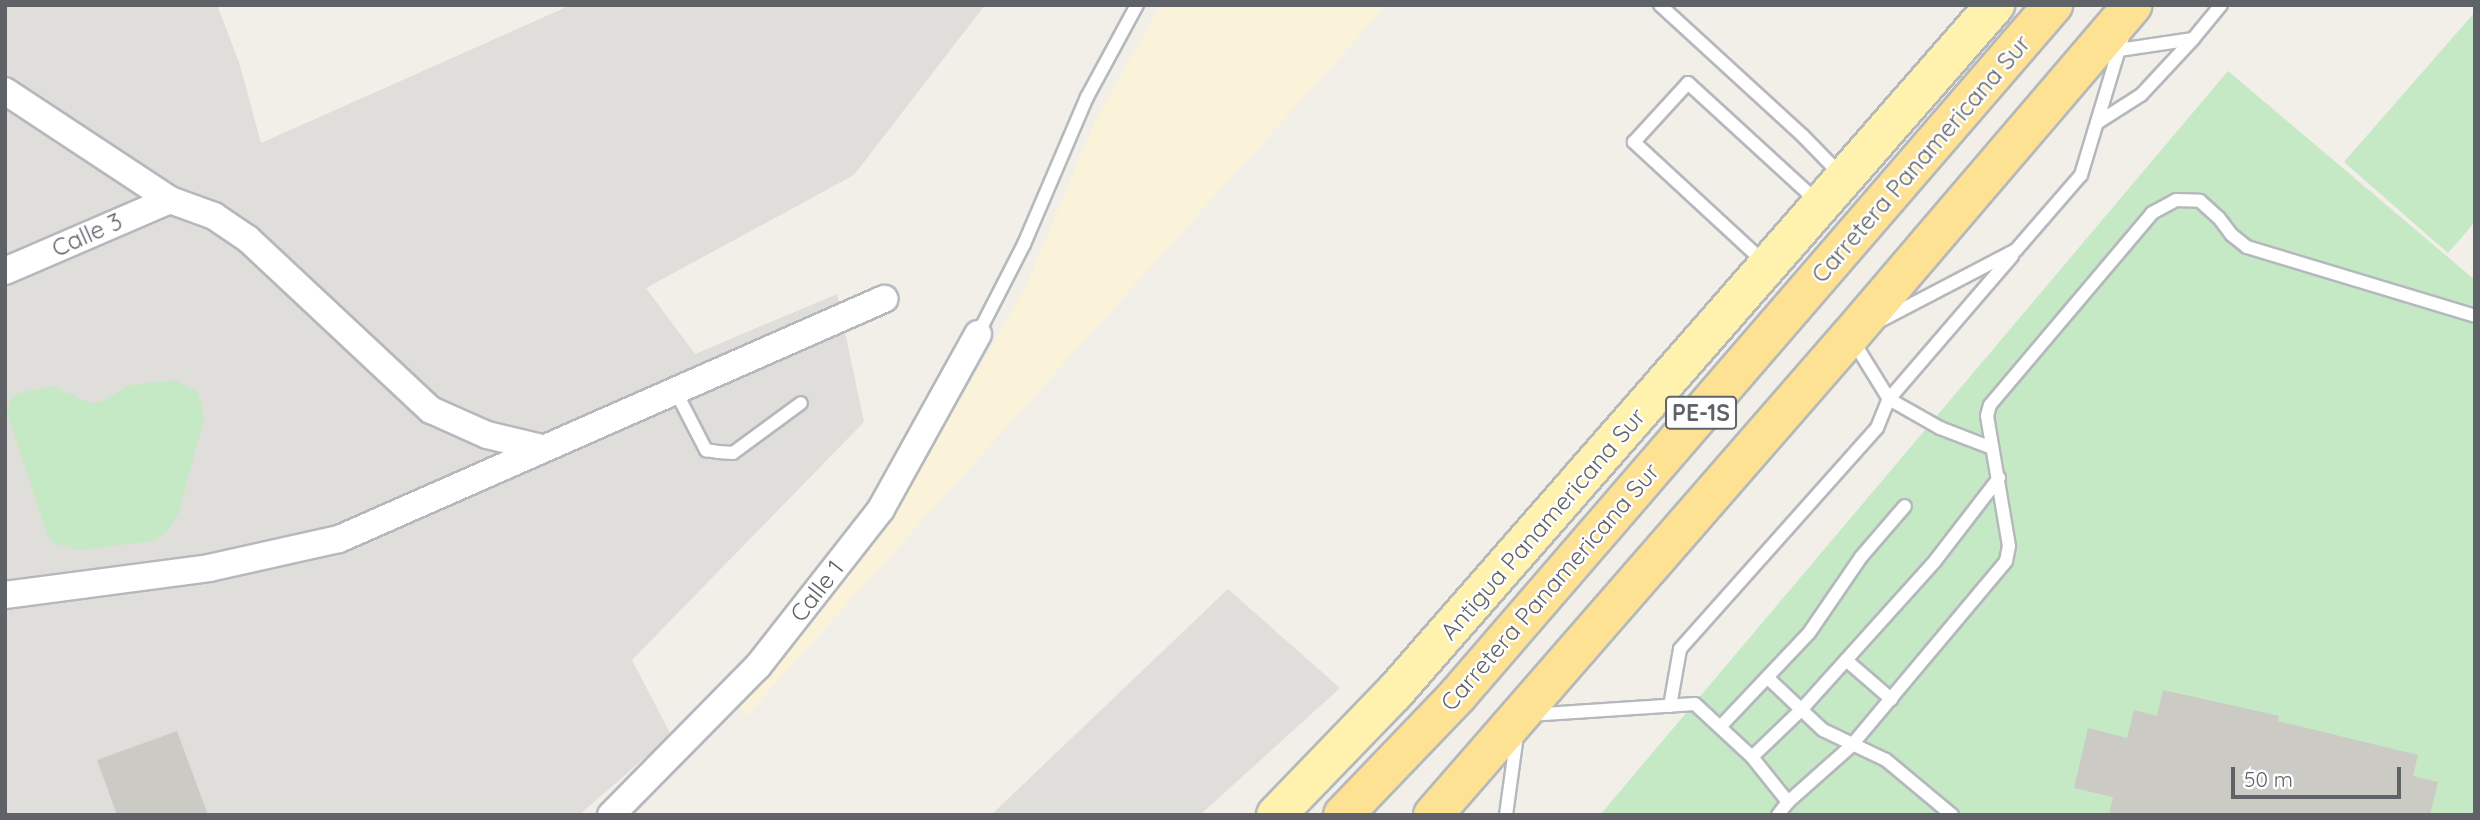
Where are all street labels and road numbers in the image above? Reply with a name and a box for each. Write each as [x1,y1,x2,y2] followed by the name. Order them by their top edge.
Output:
[1806,29,2036,289] street label: Carretera Panamericana Sur
[47,207,127,263] street label: Calle 3
[1664,394,1738,432] road number: PE-1S
[1435,402,1651,646] street label: Antigua Panamericana Sur
[1435,457,1665,717] street label: Carretera Panamericana Sur
[784,555,850,627] street label: Calle 1

